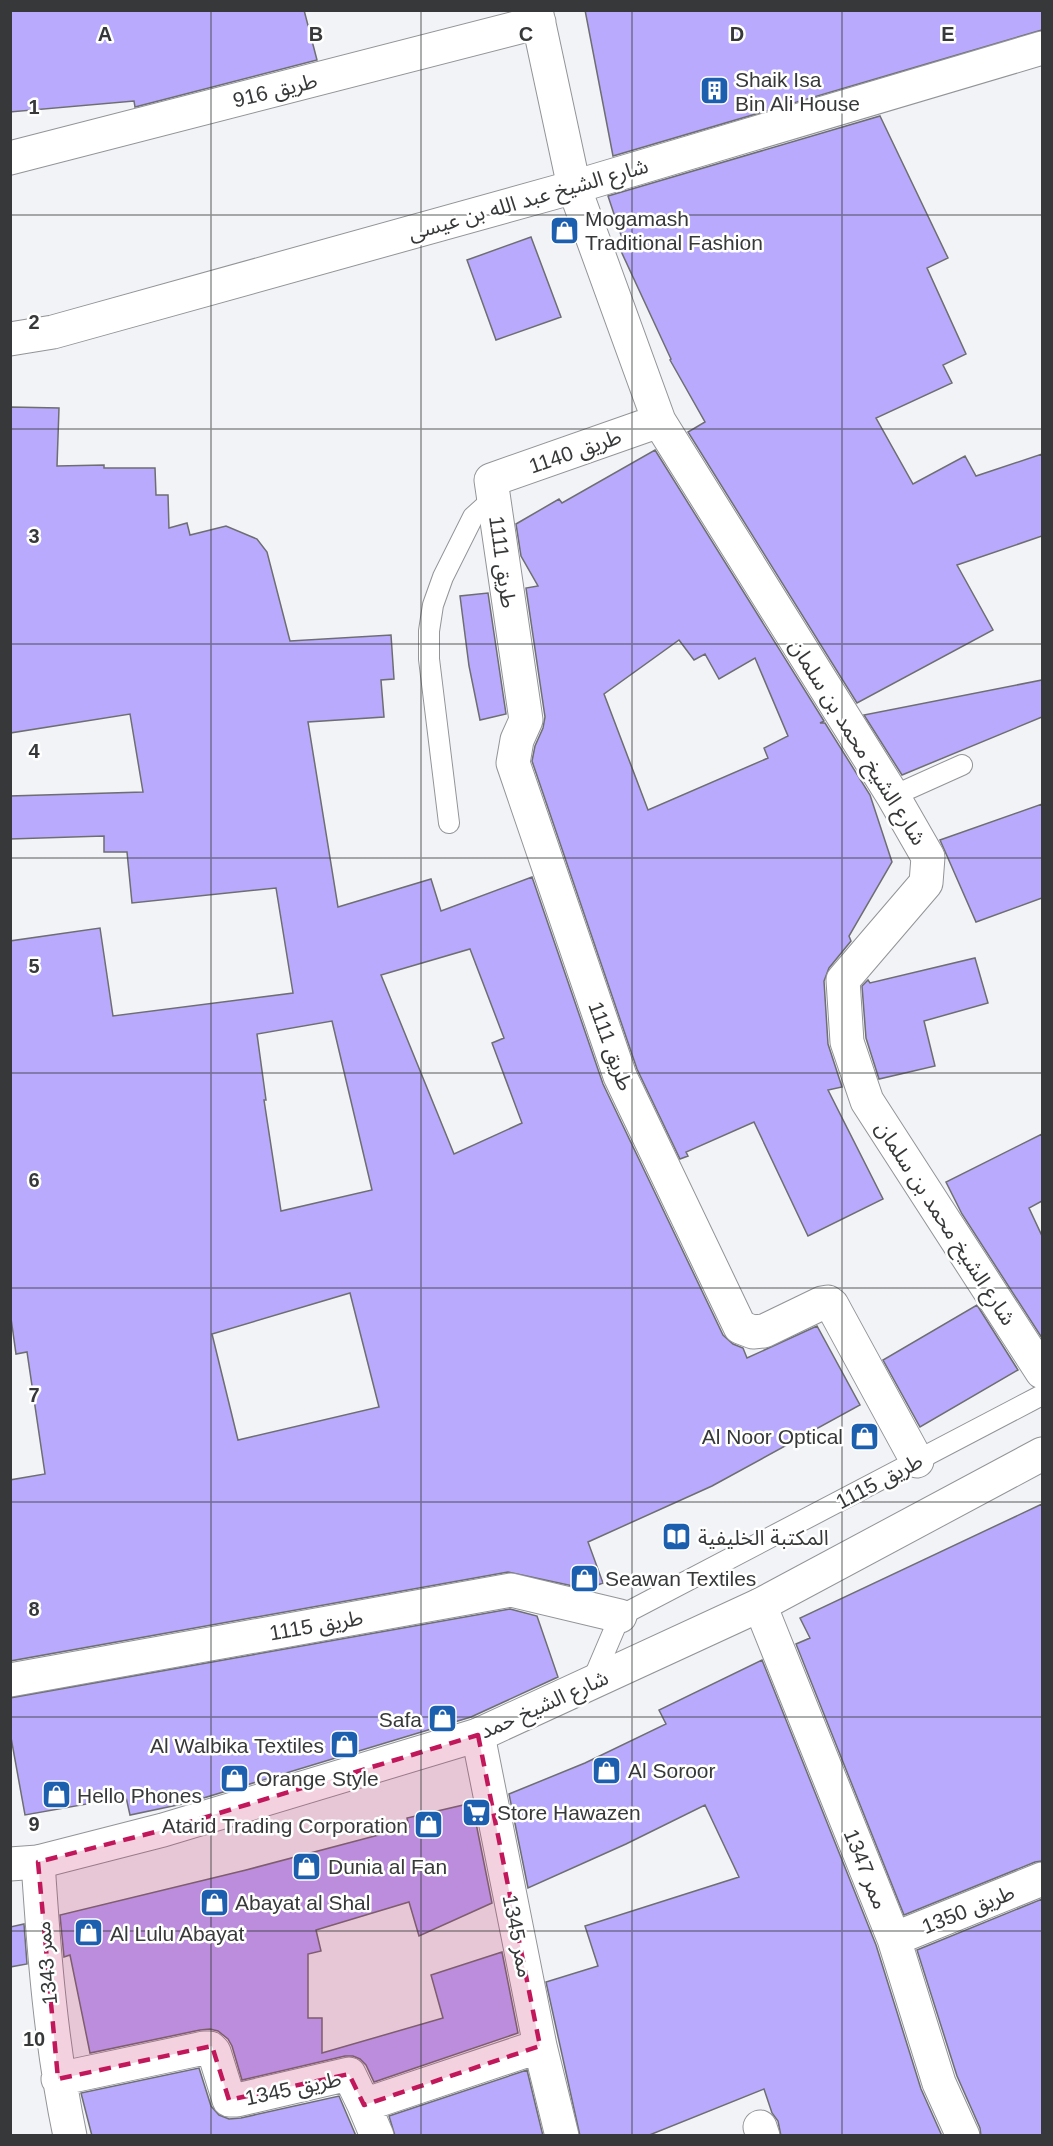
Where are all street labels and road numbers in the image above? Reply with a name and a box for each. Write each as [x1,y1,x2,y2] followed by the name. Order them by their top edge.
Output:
[230,68,320,114] street label: طريق 916
[405,154,652,248] street label: شارع الشيخ عبد الله بن عيسى
[526,424,625,479] street label: طريق 1140
[483,514,521,610] street label: طريق 1111
[782,635,931,851] street label: شارع الشيخ محمد بن سلمان
[582,998,638,1094] street label: طريق 1111
[868,1117,1020,1331] street label: شارع الشيخ محمد بن سلمان
[832,1449,927,1515] street label: طريق 1115
[267,1605,365,1647] street label: طريق 1115
[476,1665,613,1746] street label: شارع الشيخ حمد
[839,1826,892,1913] street label: ممر 1347
[918,1880,1018,1940] street label: طريق 1350
[498,1893,537,1980] street label: ممر 1345
[31,1920,62,2006] street label: ممر 1343
[243,2067,344,2111] street label: طريق 1345

